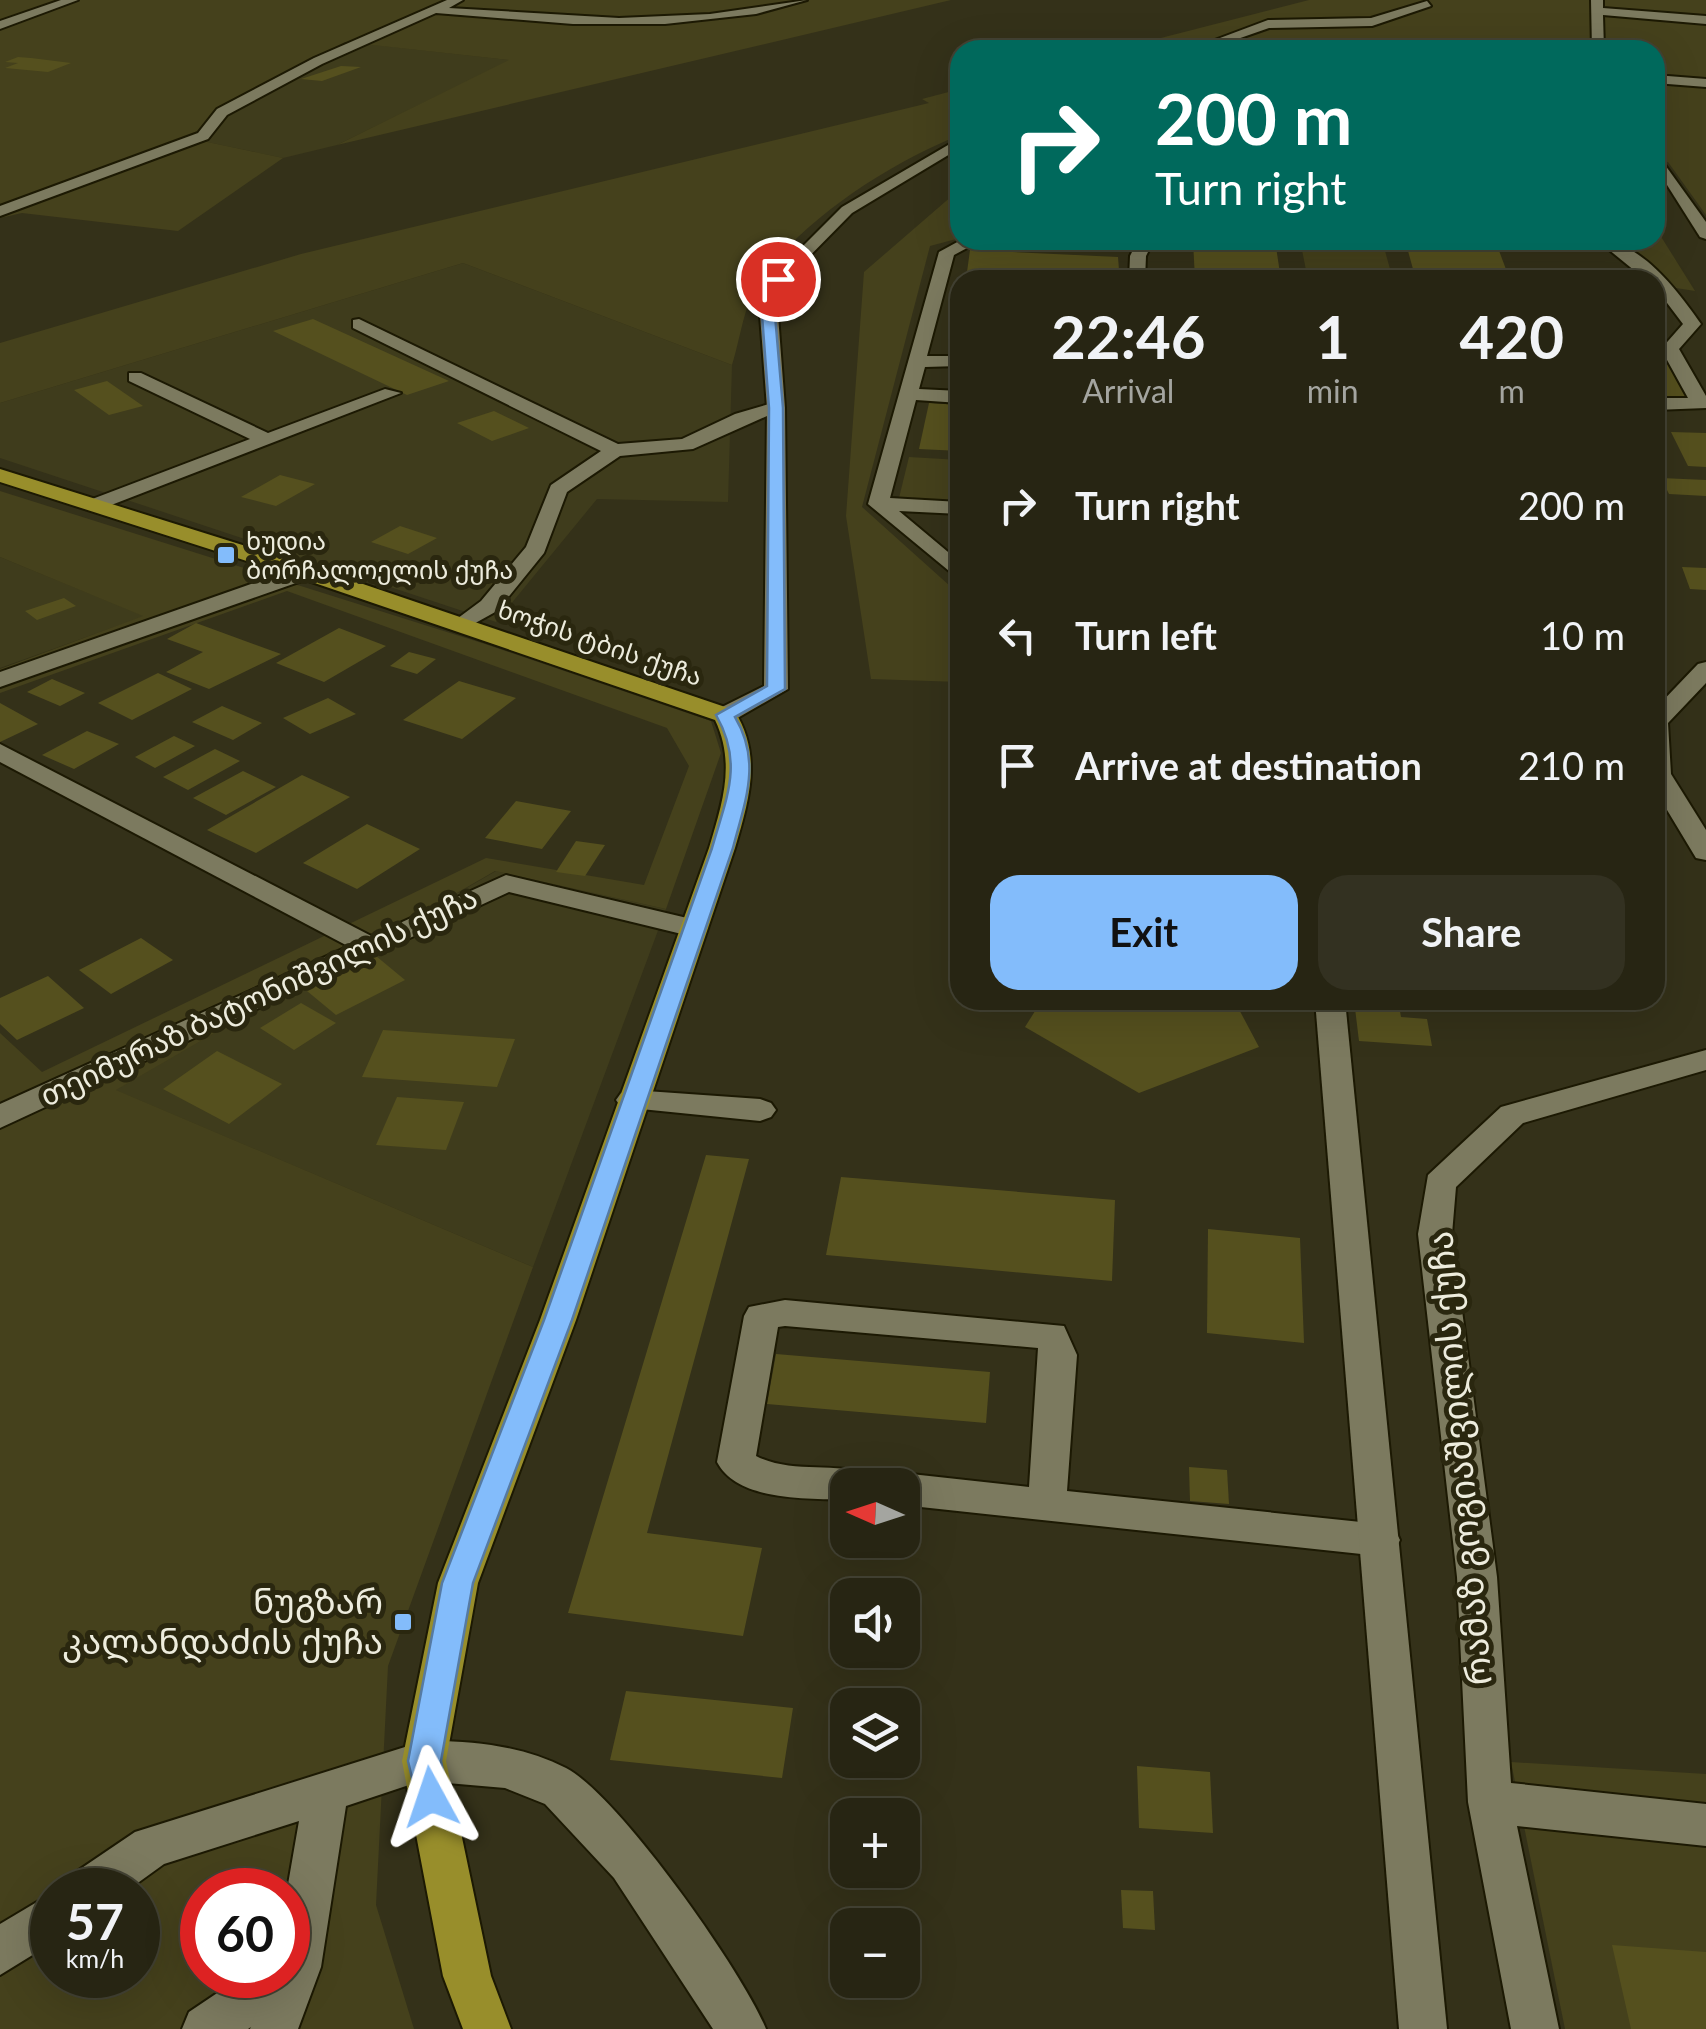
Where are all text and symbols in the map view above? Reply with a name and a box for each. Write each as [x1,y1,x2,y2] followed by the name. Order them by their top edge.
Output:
[1155,76,1352,160] text: 200 m
[990,80,1120,210] icon: right
[1155,161,1346,215] text: Turn right
[736,237,821,322] pin
[751,252,806,307] icon: arrive
[1051,300,1206,372] text: 22:46
[1315,300,1350,372] text: 1
[1460,300,1564,372] text: 420
[1082,371,1174,410] text: Arrival
[1307,371,1359,410] text: min
[1499,371,1525,410] text: m
[990,478,1045,533] icon: right
[1075,482,1240,528] text: Turn right
[1518,482,1625,528] text: 200 m
[246,525,513,586] place label: ხუდია ბორჩალოელის ქუჩა
[215,544,237,566] marker: ხუდია ბორჩალოელის ქუჩა
[494,593,706,692] street label: ხოჭის ტბის ქუჩა
[990,608,1045,663] icon: left
[1075,612,1217,658] text: Turn left
[1540,612,1625,658] text: 10 m
[990,738,1045,793] icon: arrive
[1075,742,1422,788] text: Arrive at destination
[1518,742,1625,788] text: 210 m
[990,875,1298,990] button: Exit
[1318,875,1625,990] button: Share
[34,878,483,1114] street label: თეიმურაზ ბატონიშვილის ქუჩა
[1417,1229,1501,1687] street label: რამაზ გოგიაშვილის ქუჩა
[830,1468,920,1558] north arrow
[830,1468,920,1998] map controls
[830,1578,920,1668] button: sound
[62,1579,383,1663] place label: ნუგზარ კალანდაძის ქუჩა
[392,1611,414,1633] marker: ნუგზარ კალანდაძის ქუჩა
[830,1688,920,1778] button: layers
[379,1745,483,1849] position arrow
[830,1798,920,1888] button: +
[180,1868,310,1998] speed limit sign: 60
[66,1891,124,1951] text: 57
[830,1908,920,1998] button: −
[66,1943,124,1973] text: km/h

